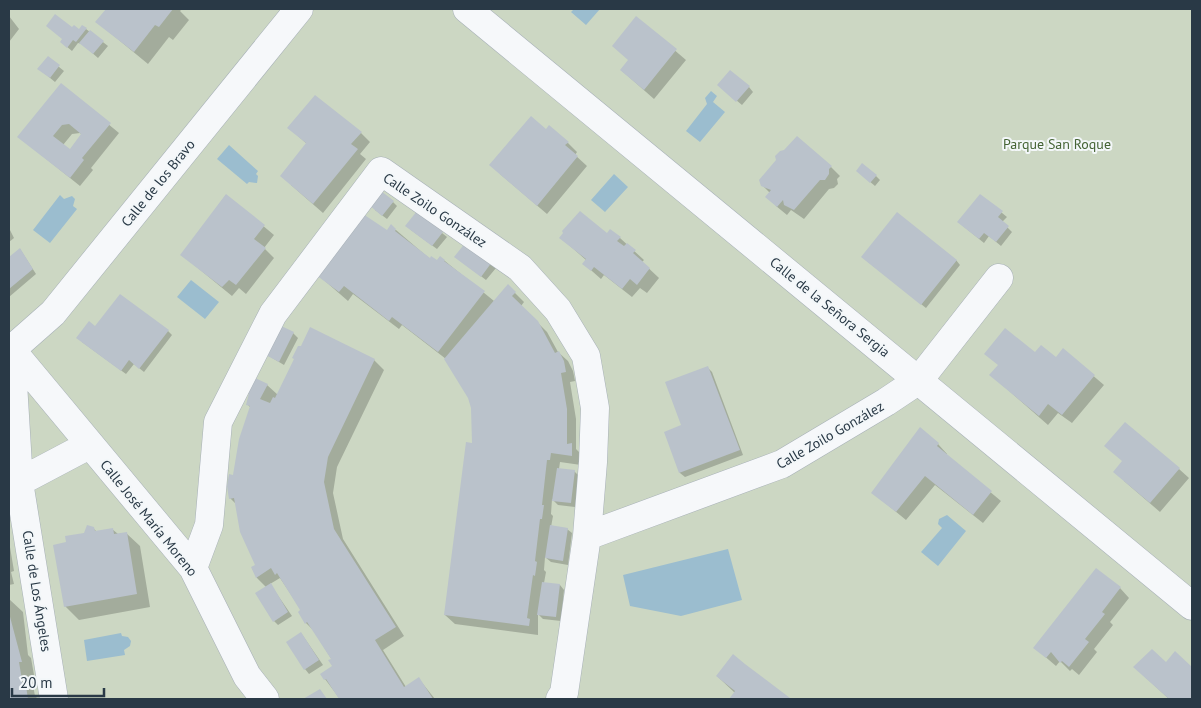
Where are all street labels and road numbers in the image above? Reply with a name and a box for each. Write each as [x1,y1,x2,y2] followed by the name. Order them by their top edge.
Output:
[117,136,199,230] street label: Calle de los Bravo
[380,169,490,251] street label: Calle Zoilo González
[766,253,894,361] street label: Calle de la Señora Sergia
[773,397,887,473] street label: Calle Zoilo González
[96,456,202,580] street label: Calle José María Moreno
[19,529,56,653] street label: Calle de Los Ángeles

